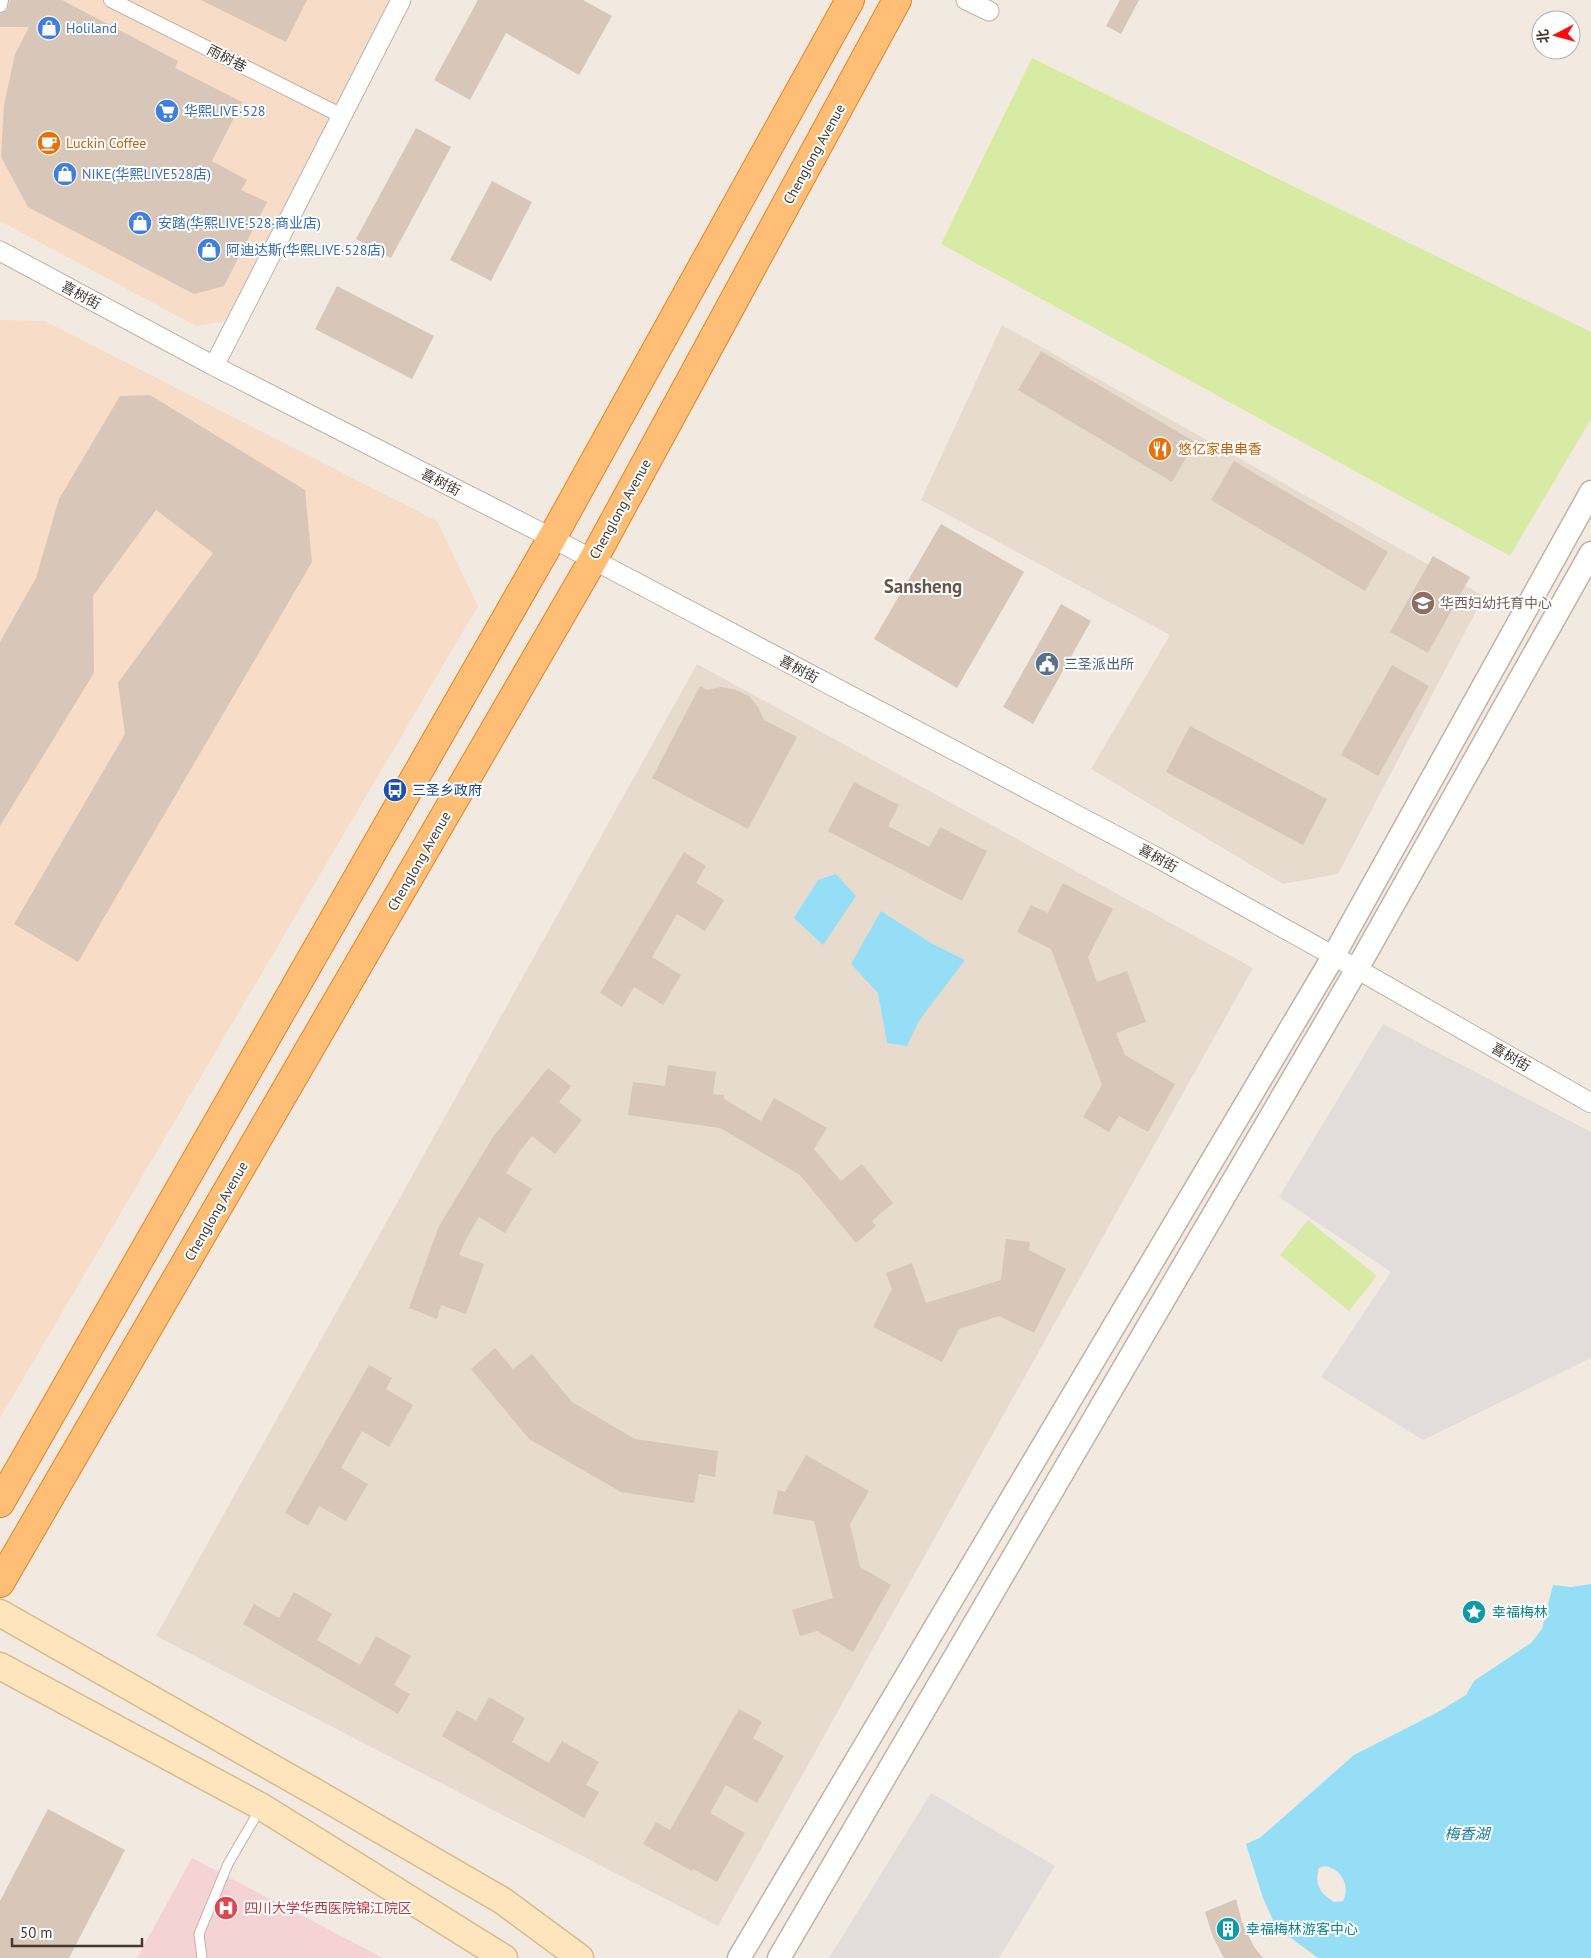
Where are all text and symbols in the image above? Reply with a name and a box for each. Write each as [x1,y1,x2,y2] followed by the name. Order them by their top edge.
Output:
[1531,10,1581,60] north arrow
[36,15,62,41] shop icon: Holiland
[66,19,117,37] place label: Holiland
[1533,28,1553,44] text: 北
[204,40,250,76] street label: 雨树巷
[154,98,180,124] supermarket icon: 华熙LIVE·528
[779,101,849,207] street label: Chenglong Avenue
[184,102,265,120] place label: 华熙LIVE·528
[36,130,62,156] cafe icon: Luckin Coffee
[66,134,146,152] place label: Luckin Coffee
[52,161,78,187] shop icon: NIKE(华熙LIVE528店)
[82,165,211,183] place label: NIKE(华熙LIVE528店)
[127,210,153,236] shop icon: 安踏(华熙LIVE·528·商业店)
[158,214,321,232] place label: 安踏(华熙LIVE·528·商业店)
[196,237,222,263] shop icon: 阿迪达斯(华熙LIVE·528店)
[226,241,385,259] place label: 阿迪达斯(华熙LIVE·528店)
[58,277,104,313] street label: 喜树街
[1147,436,1173,462] restaurant icon: 悠亿家串串香
[1178,440,1262,458] place label: 悠亿家串串香
[585,456,655,562] street label: Chenglong Avenue
[418,464,464,500] street label: 喜树街
[884,574,962,598] district label: Sansheng
[1410,590,1436,616] school or university icon: 华西妇幼托育中心
[1440,594,1552,612] place label: 华西妇幼托育中心
[776,651,822,687] street label: 喜树街
[1034,651,1060,677] public building icon: 三圣派出所
[1064,655,1134,673] place label: 三圣派出所
[382,777,408,803] bus stop icon: 三圣乡政府
[412,781,482,799] place label: 三圣乡政府
[383,808,455,914] street label: Chenglong Avenue
[1135,840,1181,876] street label: 喜树街
[1488,1039,1534,1075] street label: 喜树街
[180,1158,252,1264] street label: Chenglong Avenue
[1461,1599,1487,1625] place icon: 幸福梅林
[1492,1603,1548,1621] place label: 幸福梅林
[1444,1824,1491,1843] water label: 梅香湖
[213,1895,239,1921] hospital icon: 四川大学华西医院锦江院区
[244,1899,412,1917] place label: 四川大学华西医院锦江院区
[12,1916,142,1948] scale bar
[1215,1916,1241,1942] building icon: 幸福梅林游客中心
[1246,1920,1358,1938] place label: 幸福梅林游客中心
[20,1923,53,1942] text: 50 m

